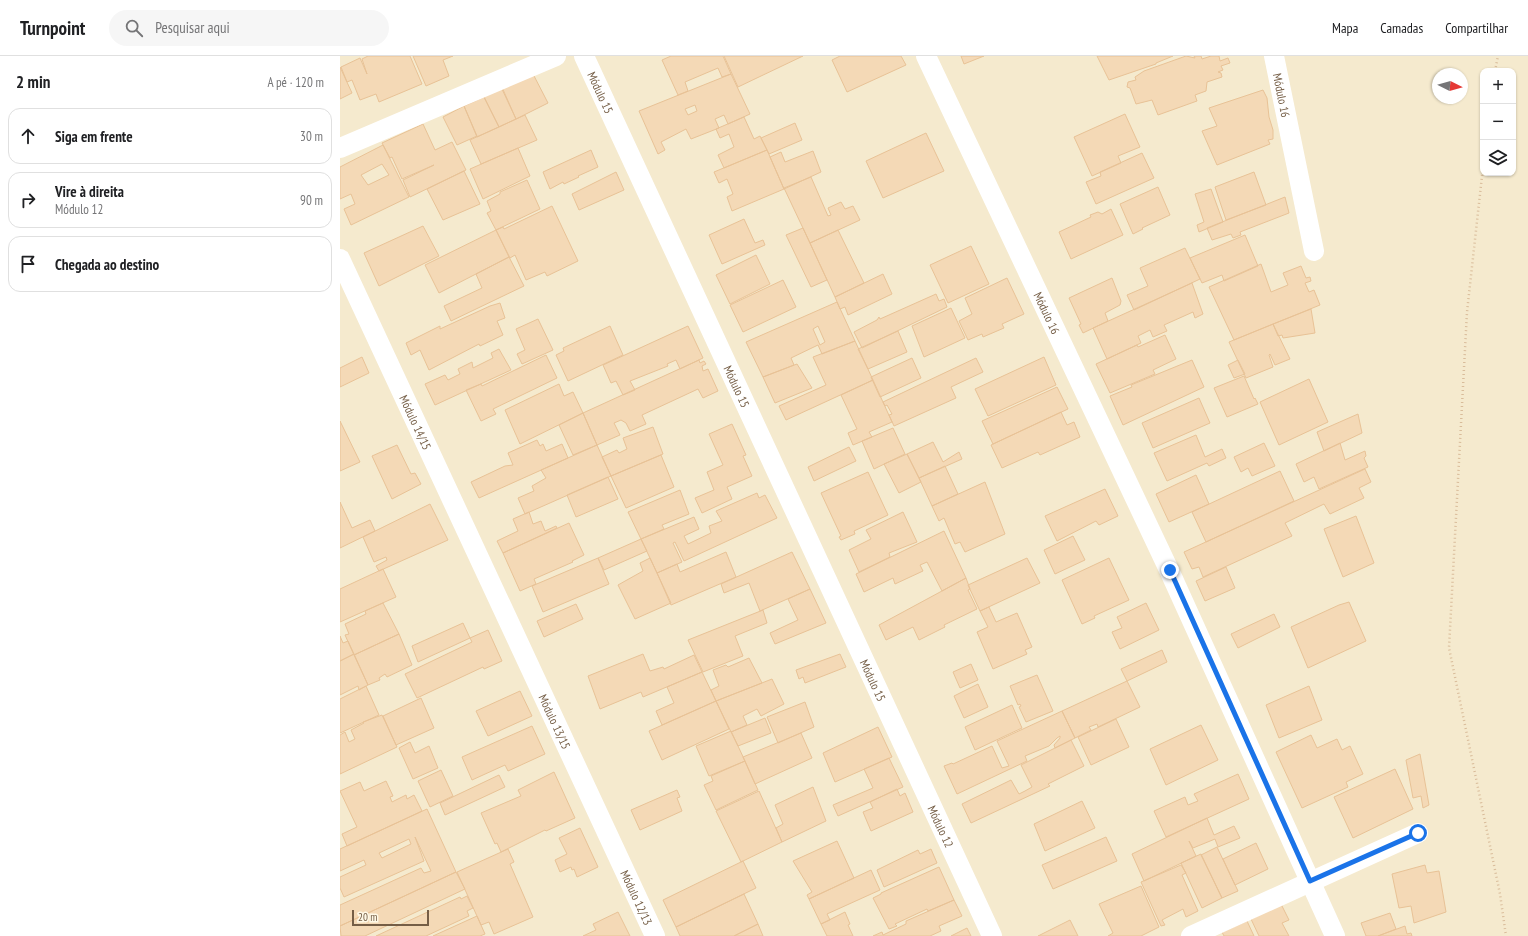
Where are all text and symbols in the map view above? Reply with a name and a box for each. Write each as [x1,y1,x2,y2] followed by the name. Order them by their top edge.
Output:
[109,10,389,46] search box
[20,16,85,40] text: Turnpoint
[123,17,145,39] icon: search
[155,18,230,37] text: Pesquisar aqui
[1332,19,1358,37] text: Mapa
[1380,19,1423,37] text: Camadas
[1445,19,1508,37] text: Compartilhar
[1432,68,1468,104] north arrow
[1480,68,1516,176] map controls
[1480,68,1516,104] button: +
[585,69,617,116] street label: Módulo 15
[16,71,50,93] text: 2 min
[1270,72,1294,119] street label: Módulo 16
[267,74,324,91] text: A pé · 120 m
[1480,104,1516,140] button: −
[17,125,39,147] icon: ahead
[55,127,133,146] text: Siga em frente
[300,128,323,145] text: 30 m
[1480,140,1516,176] button: layers
[55,182,124,201] text: Vire à direita
[17,189,39,211] icon: right
[300,192,323,209] text: 90 m
[55,201,103,218] text: Módulo 12
[17,253,39,275] icon: arrive
[55,255,159,274] text: Chegada ao destino
[1031,289,1064,336] street label: Módulo 16
[721,363,753,410] street label: Módulo 15
[397,392,435,452] street label: Módulo 14/15
[1161,561,1179,579] route end
[857,657,890,704] street label: Módulo 15
[536,692,574,751] street label: Módulo 13/15
[925,803,957,850] street label: Módulo 12
[1409,824,1427,842] route start
[618,867,656,927] street label: Módulo 12/13
[352,908,429,927] scale bar
[358,910,377,924] text: 20 m

